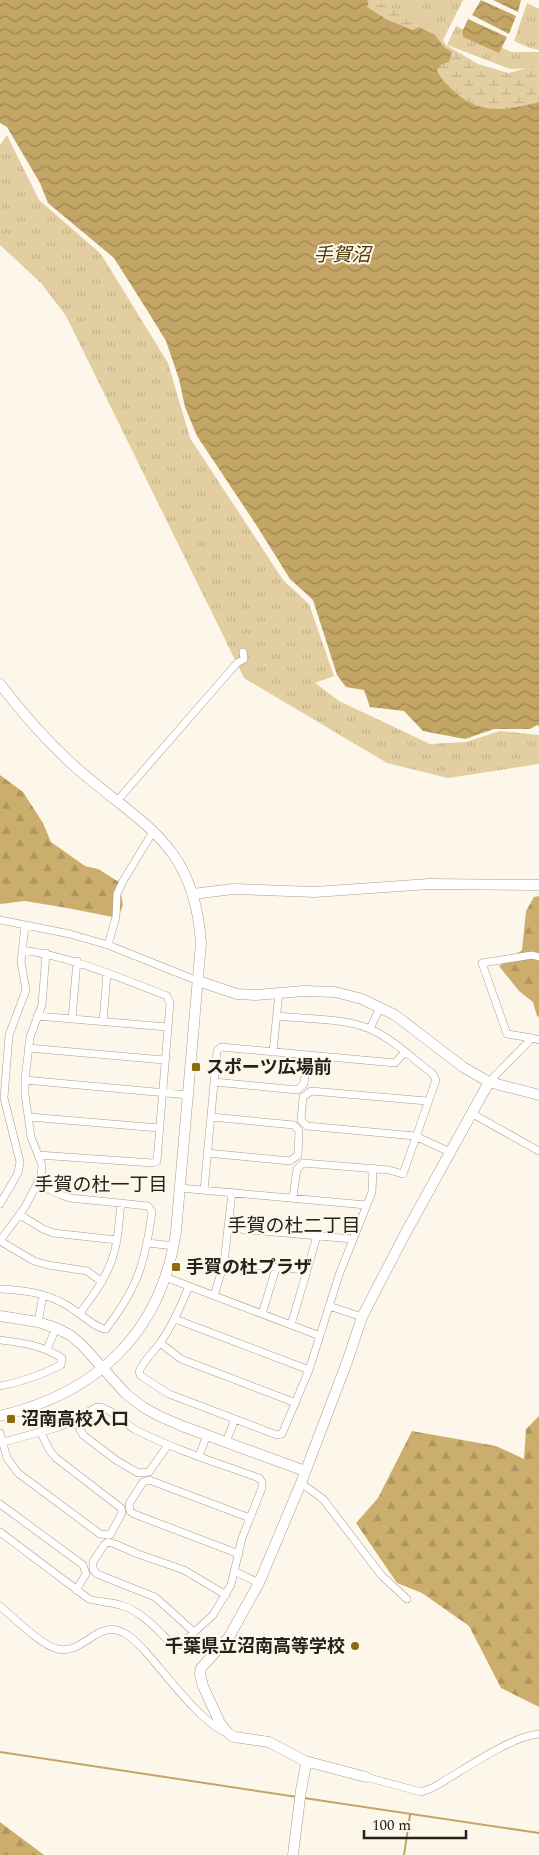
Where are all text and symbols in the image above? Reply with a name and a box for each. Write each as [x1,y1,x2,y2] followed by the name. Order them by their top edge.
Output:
[313,241,373,270] water label: 手賀沼
[206,1054,332,1081] place label: スポーツ広場前
[190,1061,202,1073] marker: スポーツ広場前
[34,1171,168,1200] district label: 手賀の杜一丁目
[227,1212,361,1241] district label: 手賀の杜二丁目
[186,1254,312,1281] place label: 手賀の杜プラザ
[170,1261,182,1273] marker: 手賀の杜プラザ
[21,1406,129,1433] place label: 沼南高校入口
[5,1413,17,1425] marker: 沼南高校入口
[165,1633,345,1660] place label: 千葉県立沼南高等学校
[349,1640,361,1652] marker: 千葉県立沼南高等学校
[364,1808,466,1840] scale bar
[372,1814,411,1837] text: 100 m

